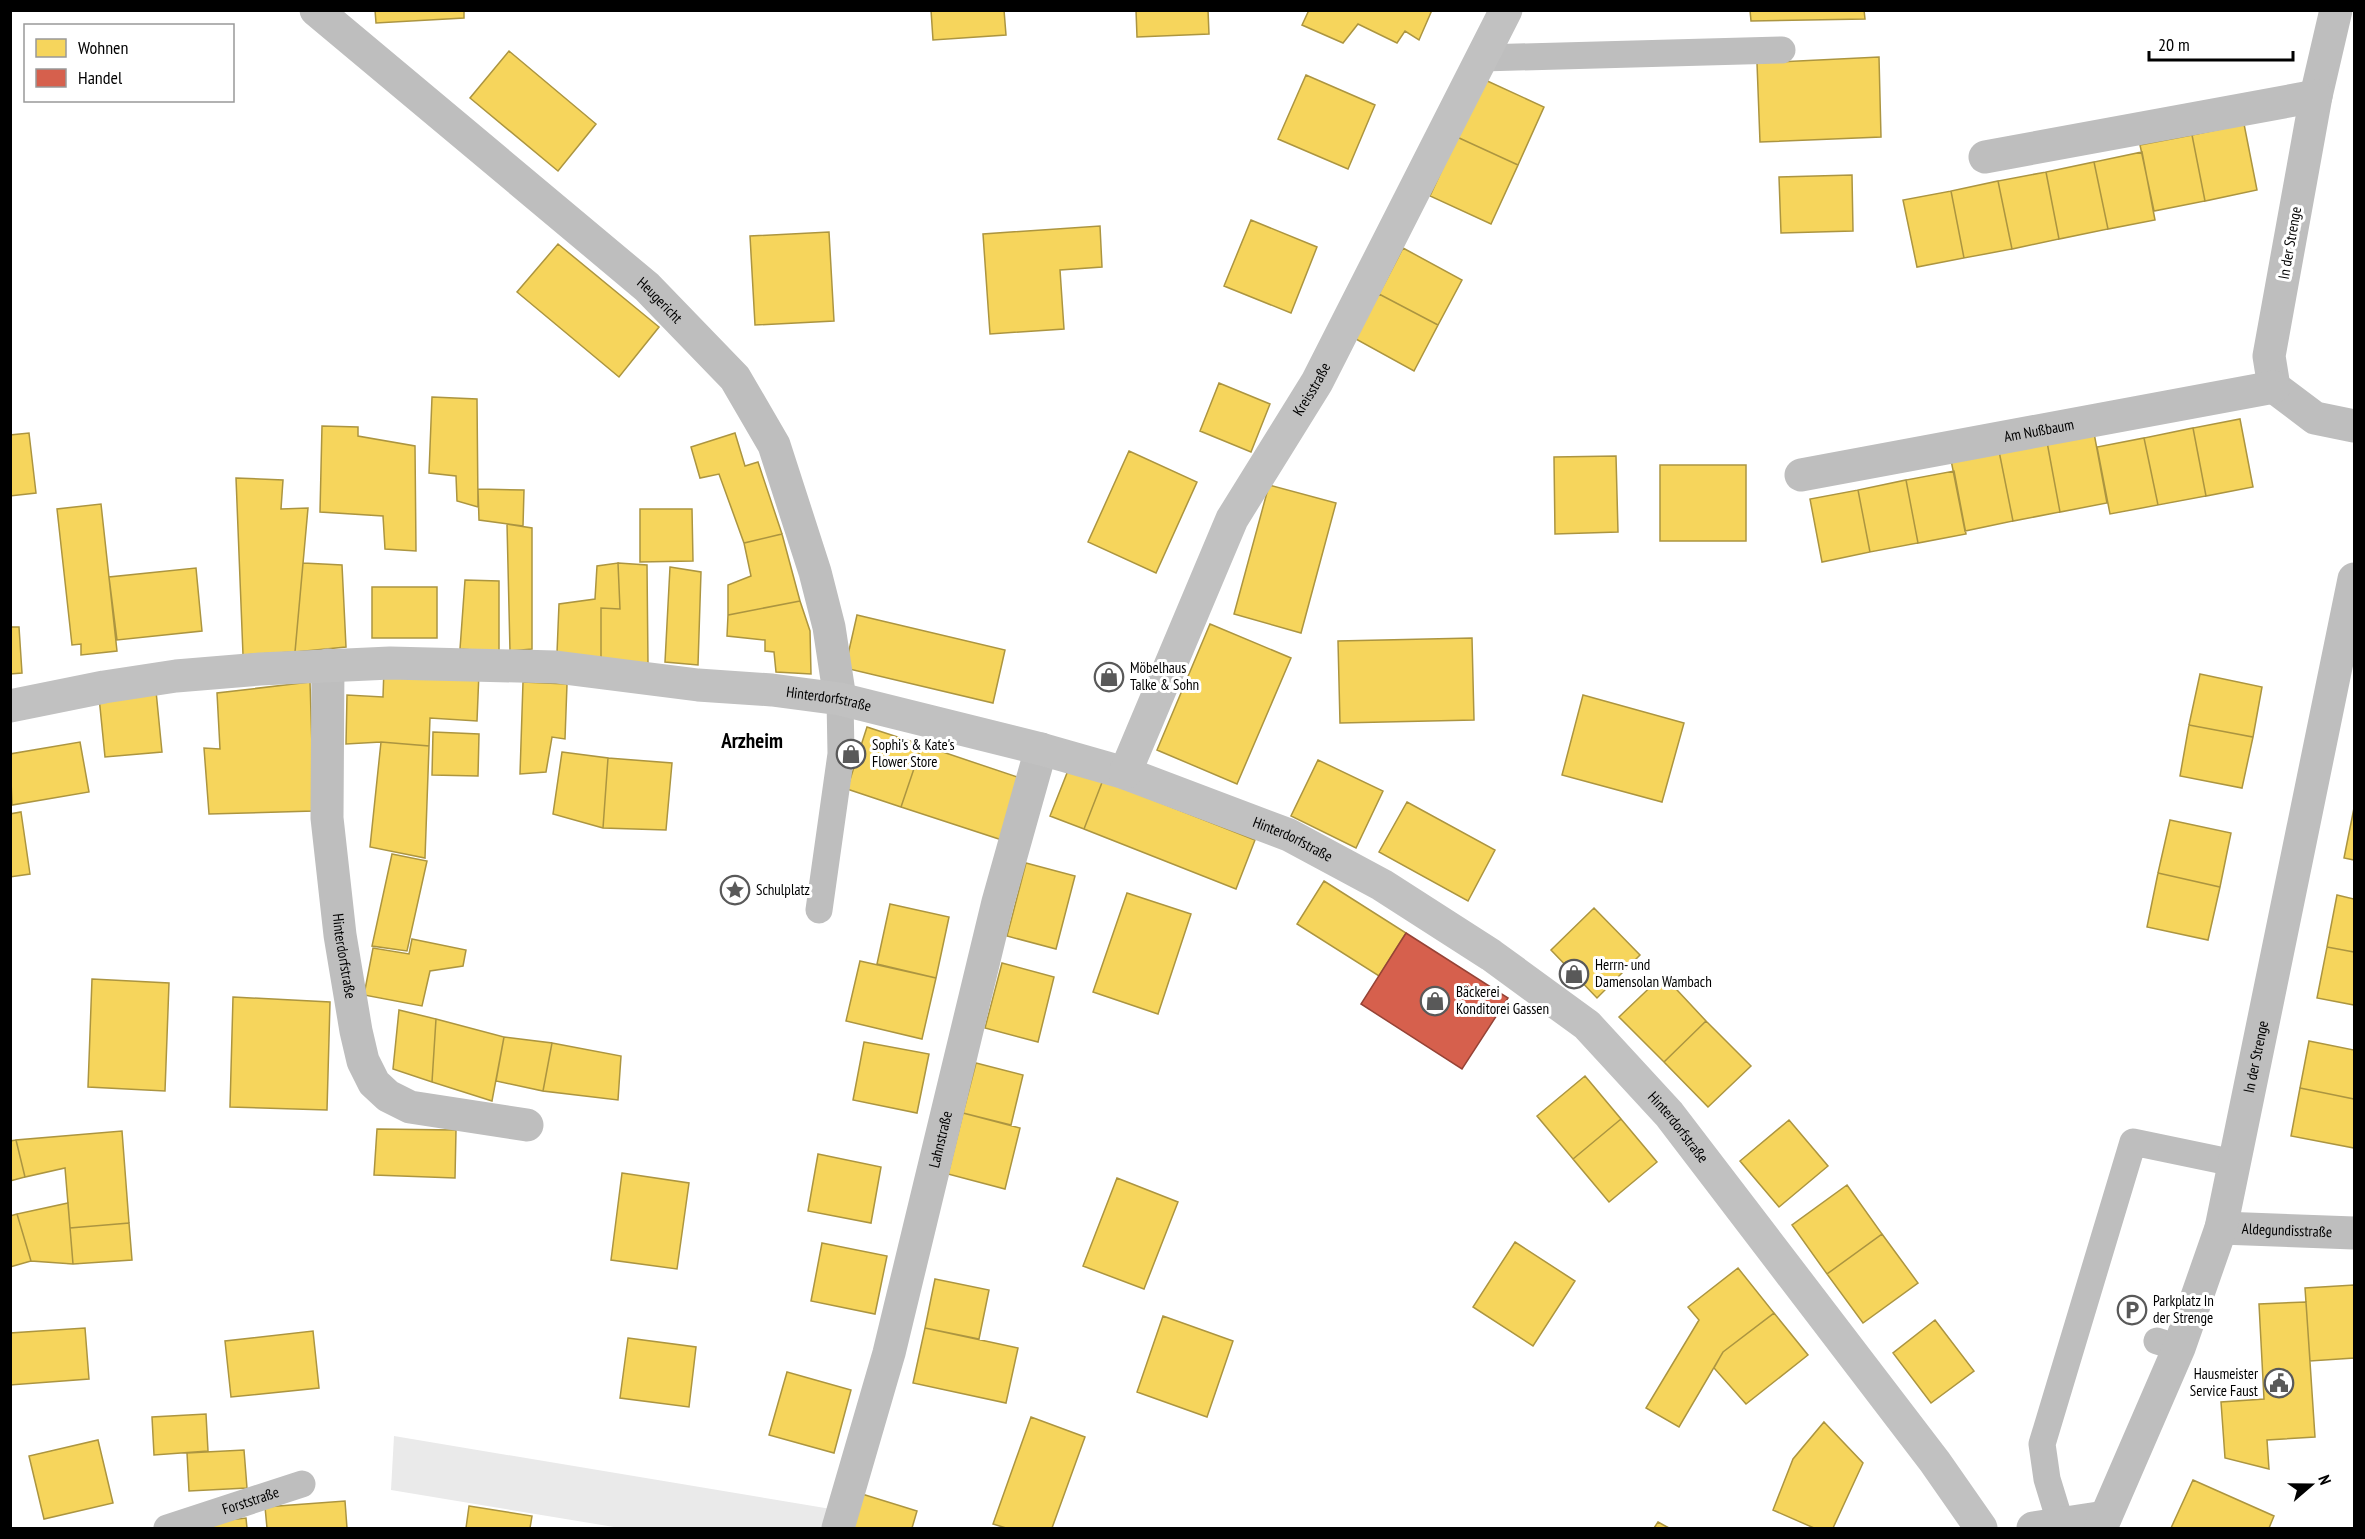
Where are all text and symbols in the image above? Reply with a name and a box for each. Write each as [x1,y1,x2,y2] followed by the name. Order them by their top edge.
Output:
[24,24,234,102] legend
[2149,24,2293,62] scale bar
[2158,33,2190,56] text: 20 m
[78,36,128,59] text: Wohnen
[78,66,123,89] text: Handel
[2274,205,2305,281] street label: In der Strenge
[633,273,687,327] street label: Heugericht
[1288,359,1334,419] street label: Kreisstraße
[2002,414,2075,446] street label: Am Nußbaum
[1130,658,1199,694] place label: Möbelhaus Talke & Sohn
[1093,661,1125,693] shop icon: Möbelhaus Talke & Sohn
[785,682,873,715] street label: Hinterdorfstraße
[720,727,783,754] district label: Arzheim
[872,735,955,771] place label: Sophi's & Kate's Flower Store
[835,738,867,770] shop icon: Sophi's & Kate's Flower Store
[1250,812,1336,866] street label: Hinterdorfstraße
[719,874,751,906] place icon: Schulplatz
[756,880,810,899] place label: Schulplatz
[329,912,360,1000] street label: Hinterdorfstraße
[1595,955,1712,991] place label: Herrn- und Damensolan Wambach
[1558,958,1590,990] shop icon: Herrn- und Damensolan Wambach
[1456,982,1549,1018] place label: Bäckerei Konditorei Gassen
[1419,985,1451,1017] shop icon: Bäckerei Konditorei Gassen
[2239,1019,2272,1095] street label: In der Strenge
[1644,1087,1713,1166] street label: Hinterdorfstraße
[924,1109,956,1170] street label: Lahnstraße
[2241,1219,2333,1241] street label: Aldegundisstraße
[2153,1291,2214,1327] place label: Parkplatz In der Strenge
[2116,1294,2148,1326] parking icon: Parkplatz In der Strenge
[2190,1364,2259,1400] place label: Hausmeister Service Faust
[2263,1367,2295,1399] public building icon: Hausmeister Service Faust
[2281,1455,2341,1515] north arrow
[2314,1472,2336,1487] text: N
[220,1482,281,1518] street label: Forststraße

